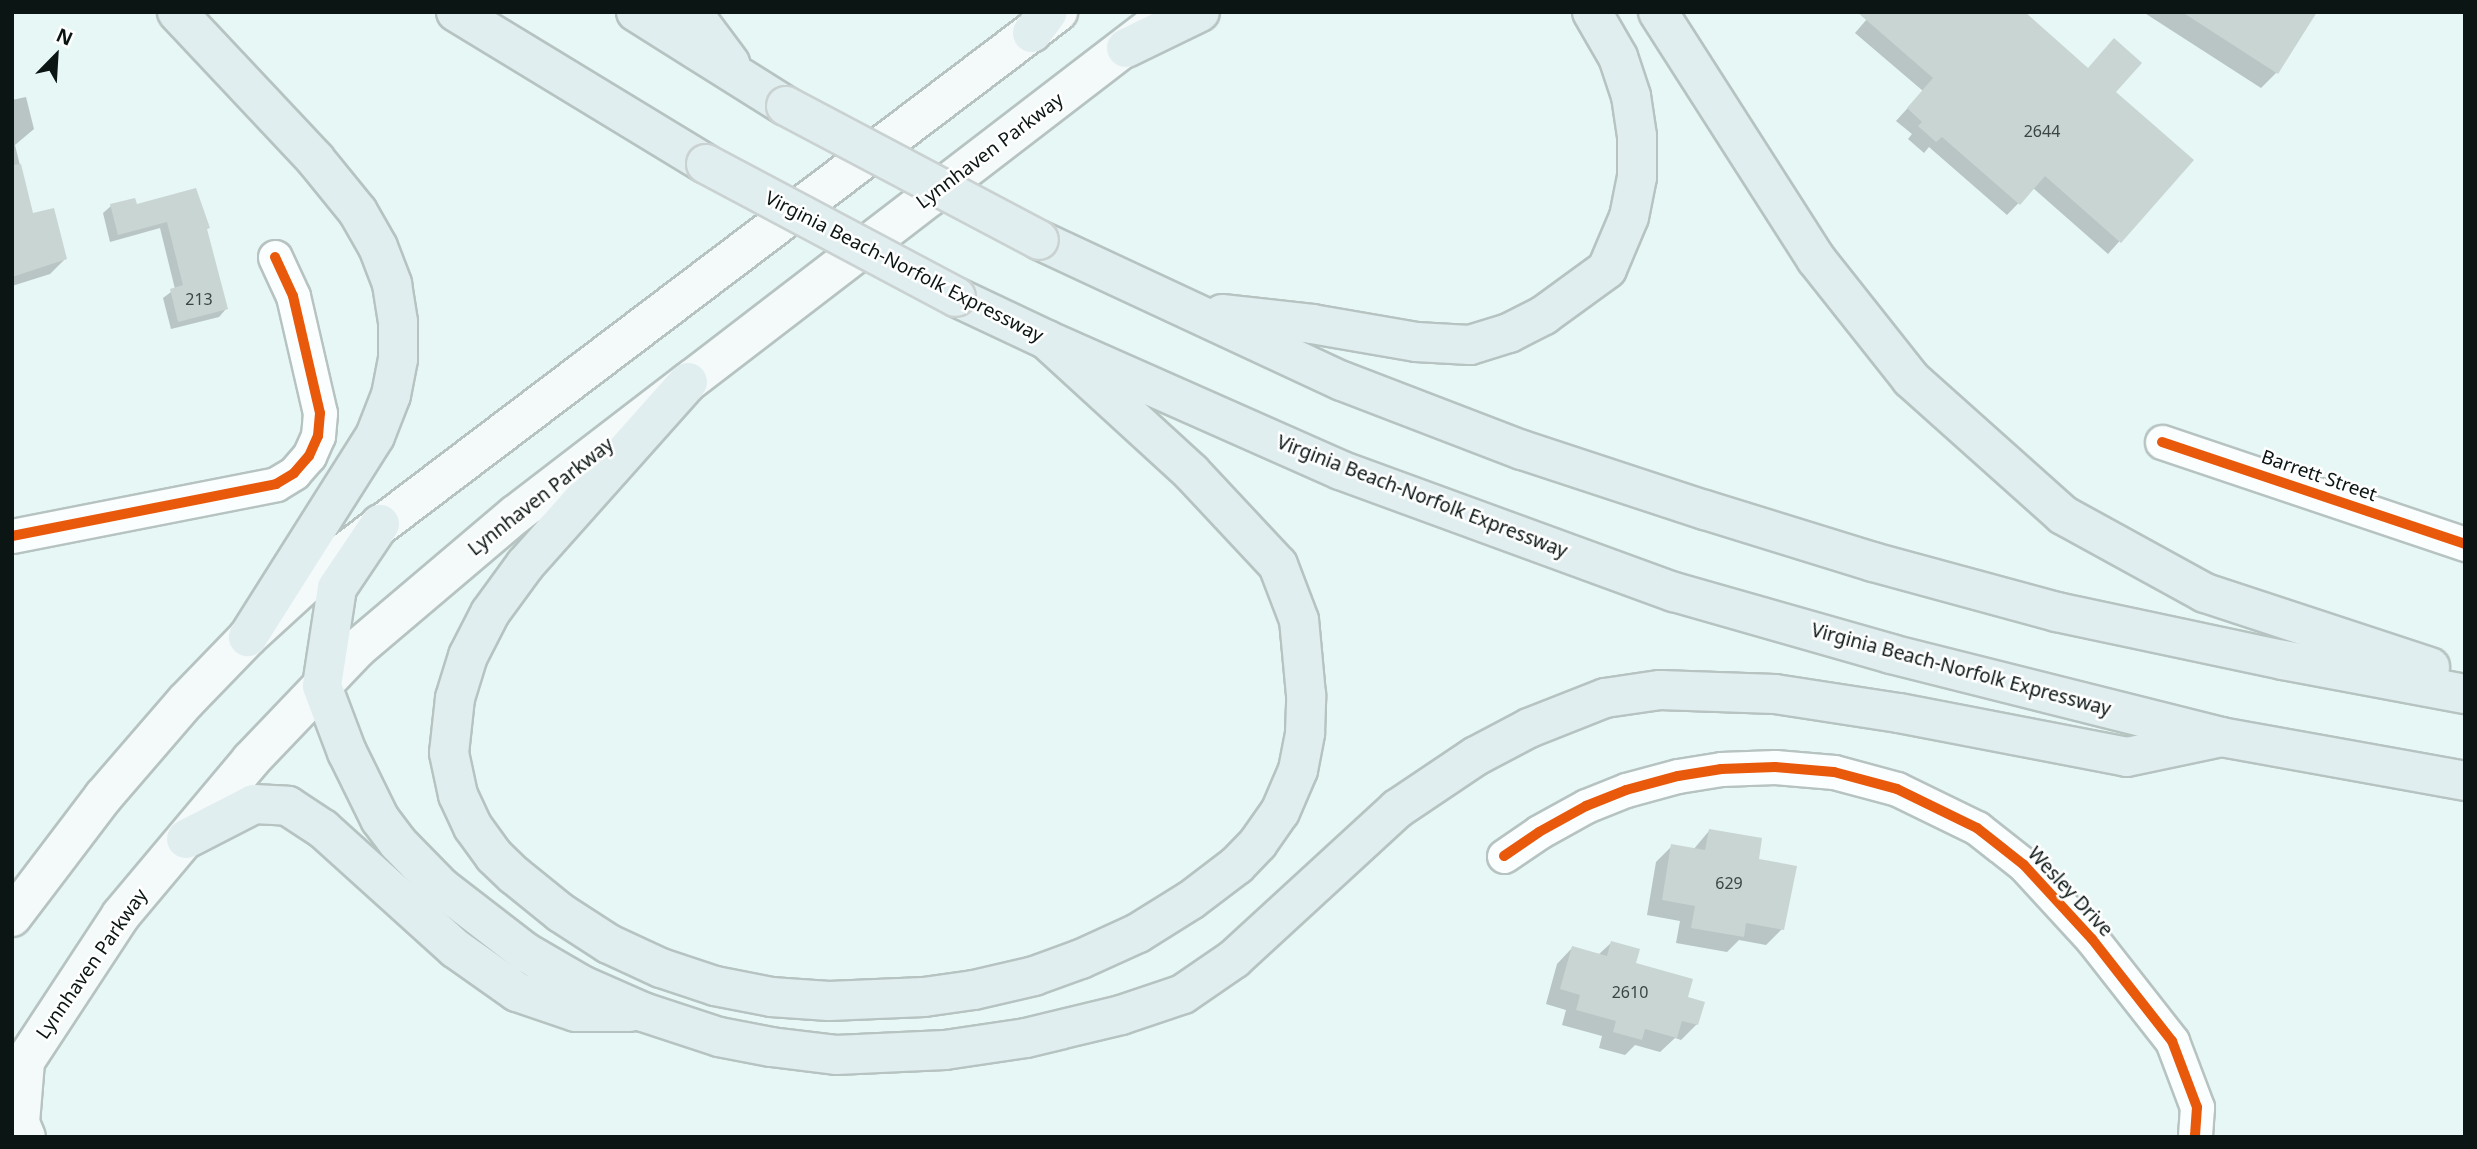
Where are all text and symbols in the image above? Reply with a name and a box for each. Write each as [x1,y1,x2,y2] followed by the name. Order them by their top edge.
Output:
[21,21,91,91] north arrow
[52,22,77,52] text: N
[912,88,1068,214] street label: Lynnhaven Parkway
[2024,121,2060,141] house number: 2644
[761,187,1047,347] street label: Virginia Beach-Norfolk Expressway
[185,289,213,309] house number: 213
[1274,431,1570,563] street label: Virginia Beach-Norfolk Expressway
[464,433,618,561] street label: Lynnhaven Parkway
[2258,446,2380,506] street label: Barrett Street
[1809,619,2113,721] street label: Virginia Beach-Norfolk Expressway
[2023,843,2117,941] street label: Wesley Drive
[1715,873,1743,893] house number: 629
[32,885,152,1043] street label: Lynnhaven Parkway
[1612,982,1648,1002] house number: 2610

